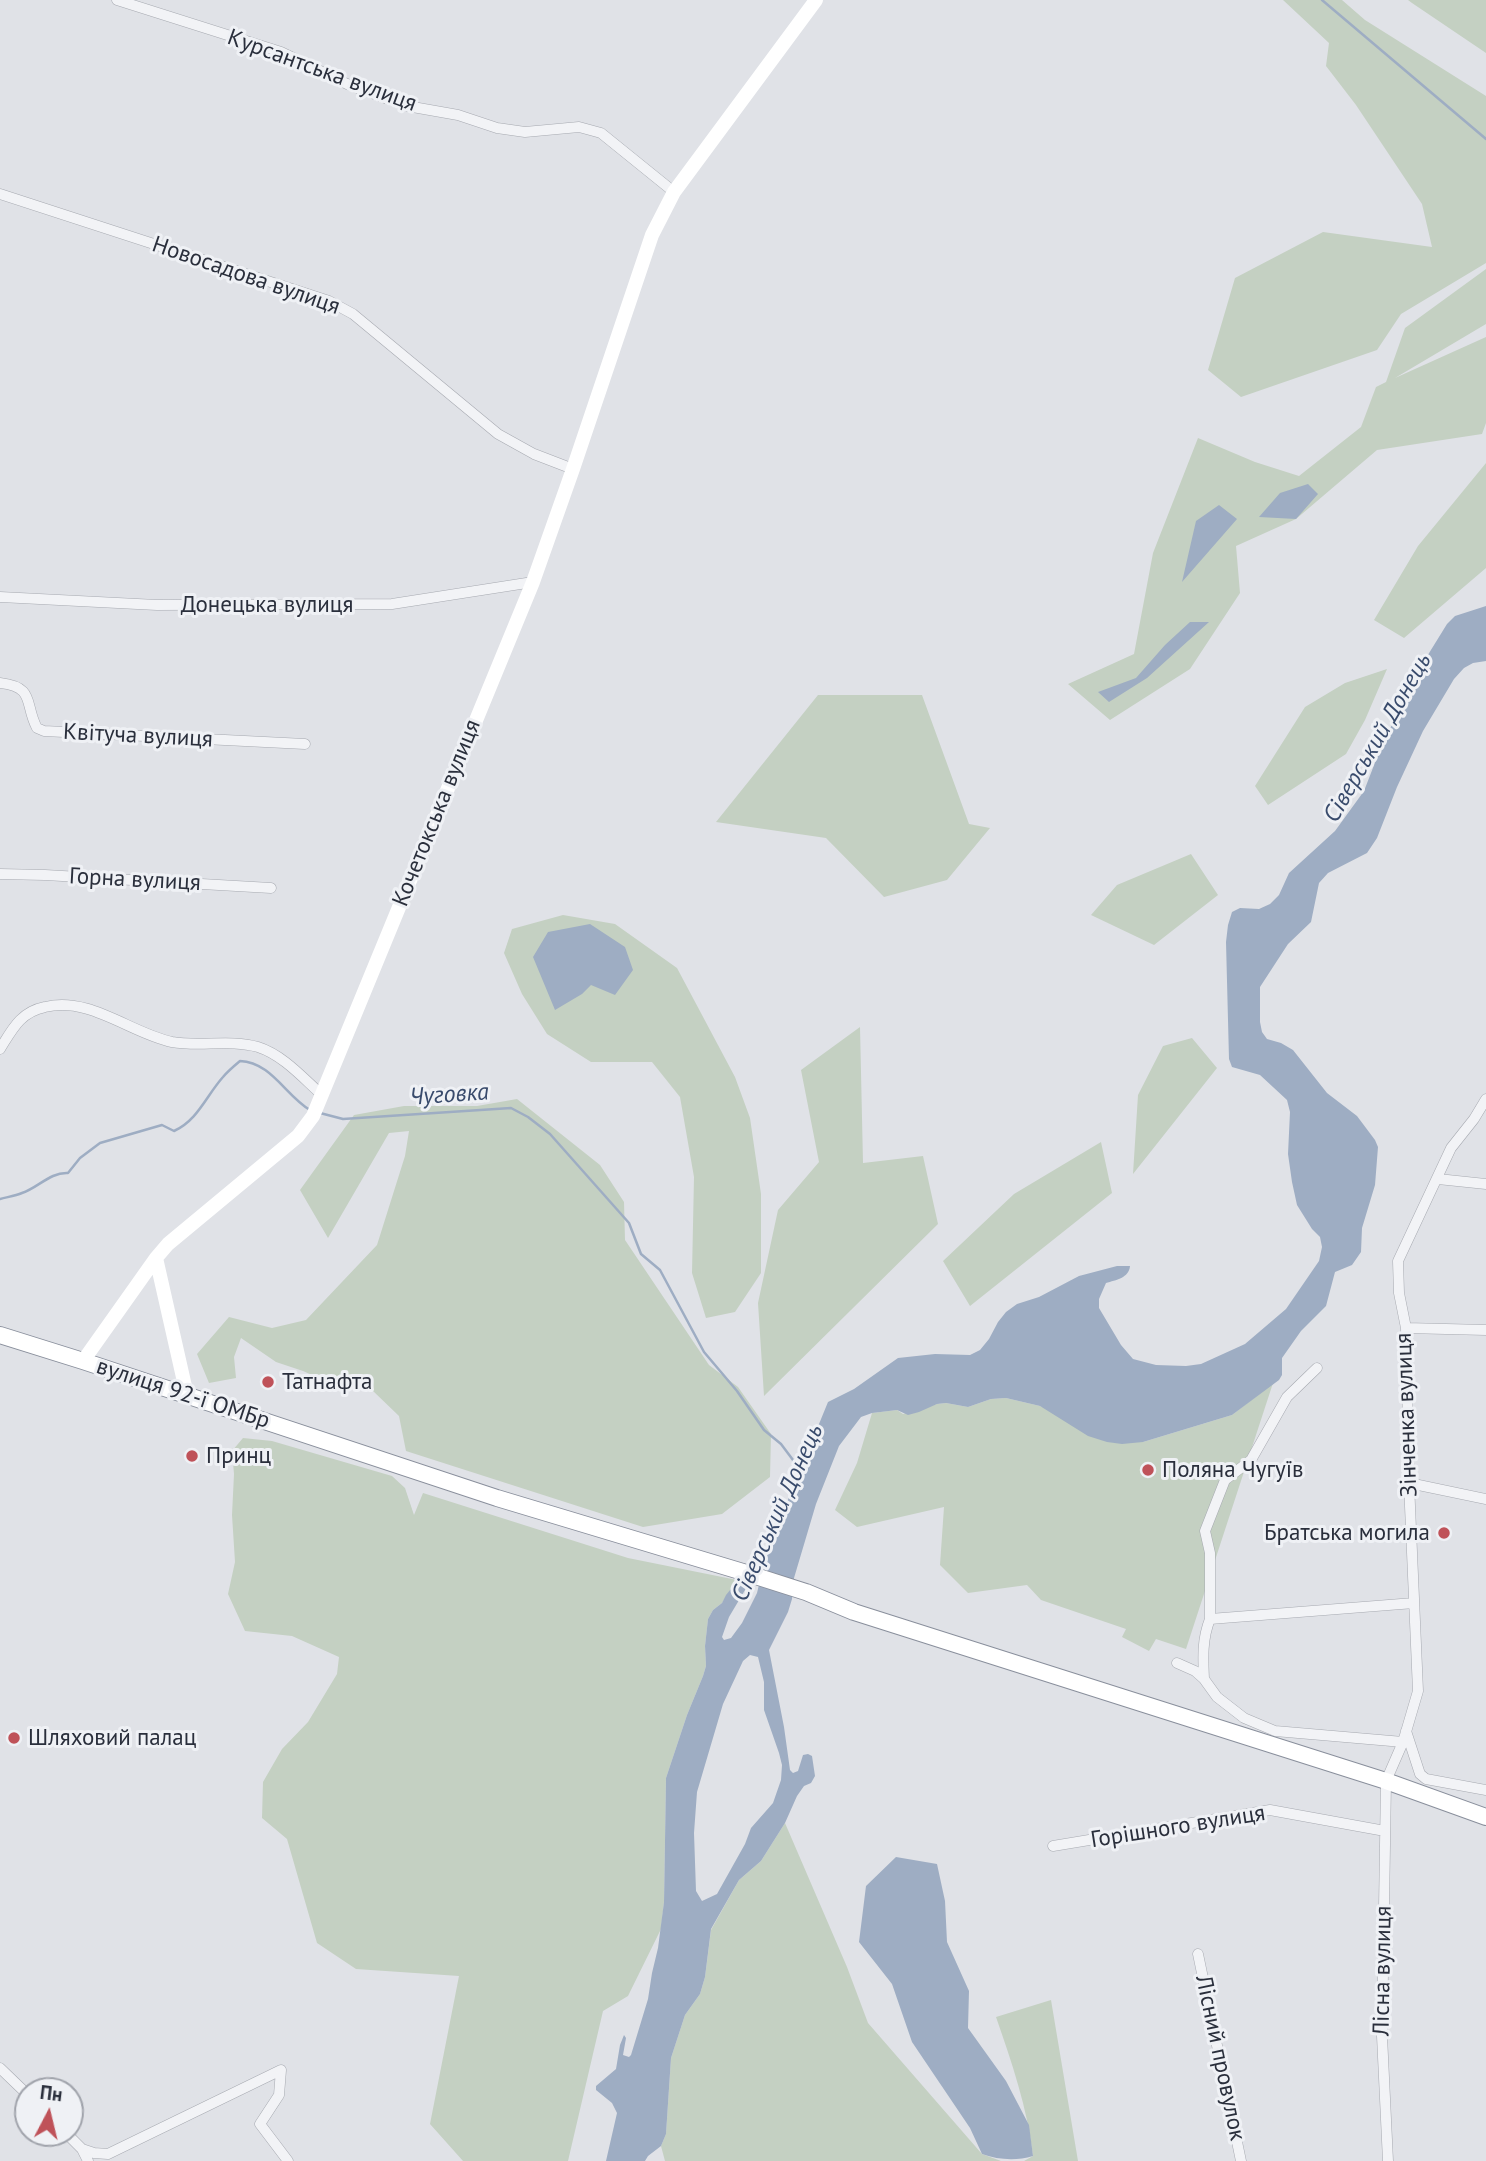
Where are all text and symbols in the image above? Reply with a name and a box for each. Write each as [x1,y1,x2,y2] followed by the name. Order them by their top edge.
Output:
[224,24,420,118] street label: Курсантська вулиця
[149,231,343,321] street label: Новосадова вулиця
[181,591,353,619] street label: Донецька вулиця
[1318,648,1438,828] water label: Сіверський Донець
[387,716,487,910] street label: Кочетокська вулиця
[62,718,214,754] street label: Квітуча вулиця
[68,863,202,897] street label: Горна вулиця
[408,1078,490,1112] water label: Чуговка
[1390,1332,1424,1498] street label: Зінченка вулиця
[93,1353,273,1435] street label: вулиця 92-ї ОМБр
[282,1368,372,1396] place label: Татнафта
[260,1374,276,1390] marker: Татнафта
[726,1420,830,1606] water label: Сіверський Донець
[206,1442,271,1470] place label: Принц
[184,1448,200,1464] marker: Принц
[1162,1456,1304,1484] place label: Поляна Чугуїв
[1140,1462,1156,1478] marker: Поляна Чугуїв
[1264,1519,1430,1547] place label: Братська могила
[1436,1525,1452,1541] marker: Братська могила
[28,1724,196,1752] place label: Шляховий палац
[6,1730,22,1746] marker: Шляховий палац
[1089,1800,1267,1854] street label: Горішного вулиця
[1368,1906,1398,2036] street label: Лісна вулиця
[1189,1973,1251,2143] street label: Лісний провулок
[14,2077,84,2147] north arrow
[39,2080,64,2106] text: Пн

